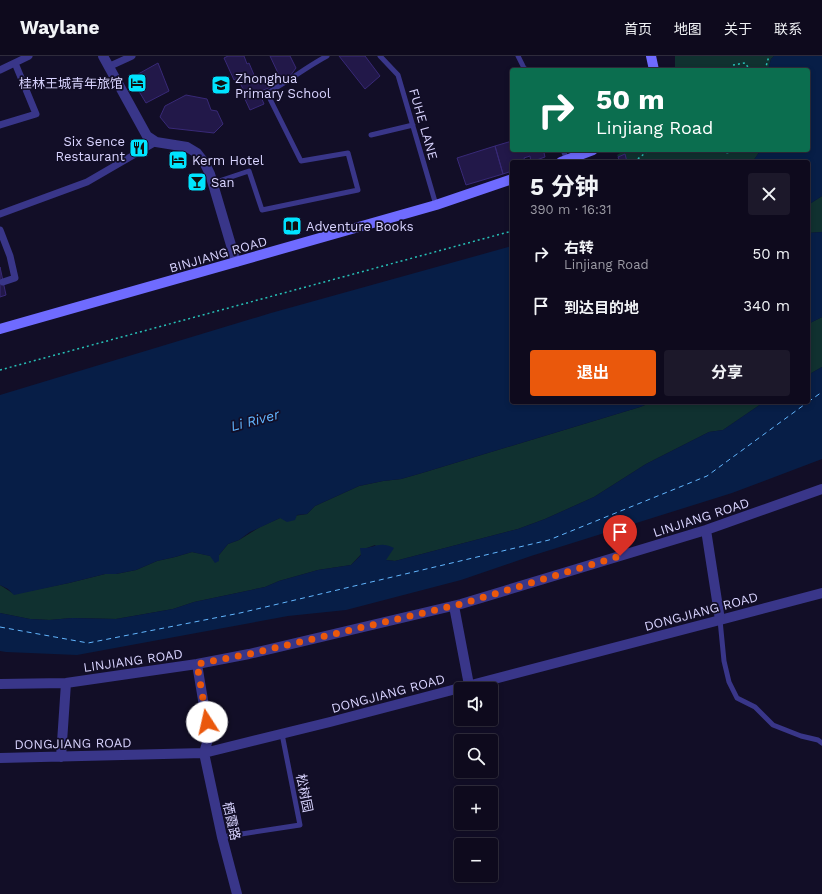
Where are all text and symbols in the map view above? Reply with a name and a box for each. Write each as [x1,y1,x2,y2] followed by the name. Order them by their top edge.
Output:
[20,16,99,39] text: Waylane
[624,21,652,37] text: 首页
[674,21,702,37] text: 地图
[724,21,752,37] text: 关于
[774,21,802,37] text: 联系
[235,71,331,101] place label: Zhonghua Primary School
[126,72,148,94] hotel icon: 桂林王城青年旅馆
[210,74,232,96] school or university icon: Zhonghua Primary School
[19,76,123,91] place label: 桂林王城青年旅馆
[596,83,665,116] text: 50 m
[530,84,582,136] icon: right
[406,87,441,162] street label: FUHE LANE
[596,117,713,138] text: Linjiang Road
[56,134,126,164] place label: Six Sence Restaurant
[128,137,150,159] restaurant icon: Six Sence Restaurant
[167,149,189,171] hotel icon: Kerm Hotel
[192,153,264,168] place label: Kerm Hotel
[186,171,208,193] bar icon: San
[530,173,599,201] text: 5 分钟
[748,173,790,215] button: close
[211,175,235,190] place label: San
[530,202,612,217] text: 390 m · 16:31
[281,215,303,237] library icon: Adventure Books
[306,219,414,234] place label: Adventure Books
[168,233,269,276] street label: BINJIANG ROAD
[564,239,594,257] text: 右转
[530,243,552,265] icon: right
[753,245,790,263] text: 50 m
[564,257,649,272] text: Linjiang Road
[530,295,552,317] icon: arrive
[743,297,790,315] text: 340 m
[564,299,639,317] text: 到达目的地
[530,350,656,396] button: 退出
[664,350,790,396] button: 分享
[229,406,282,434] water label: Li River
[651,495,751,540] street label: LINJIANG ROAD
[603,515,637,556] pin
[609,521,631,543] icon: arrive
[643,589,760,634] street label: DONGJIANG ROAD
[82,646,184,675] street label: LINJIANG ROAD
[330,671,447,716] street label: DONGJIANG ROAD
[454,682,498,882] map controls
[454,682,498,726] button: sound
[186,701,228,743] position arrow
[454,734,498,778] button: search
[14,735,132,752] street label: DONGJIANG ROAD
[293,773,316,814] street label: 松树园
[454,786,498,830] button: +
[220,800,243,842] street label: 栖霞路
[454,838,498,882] button: −

